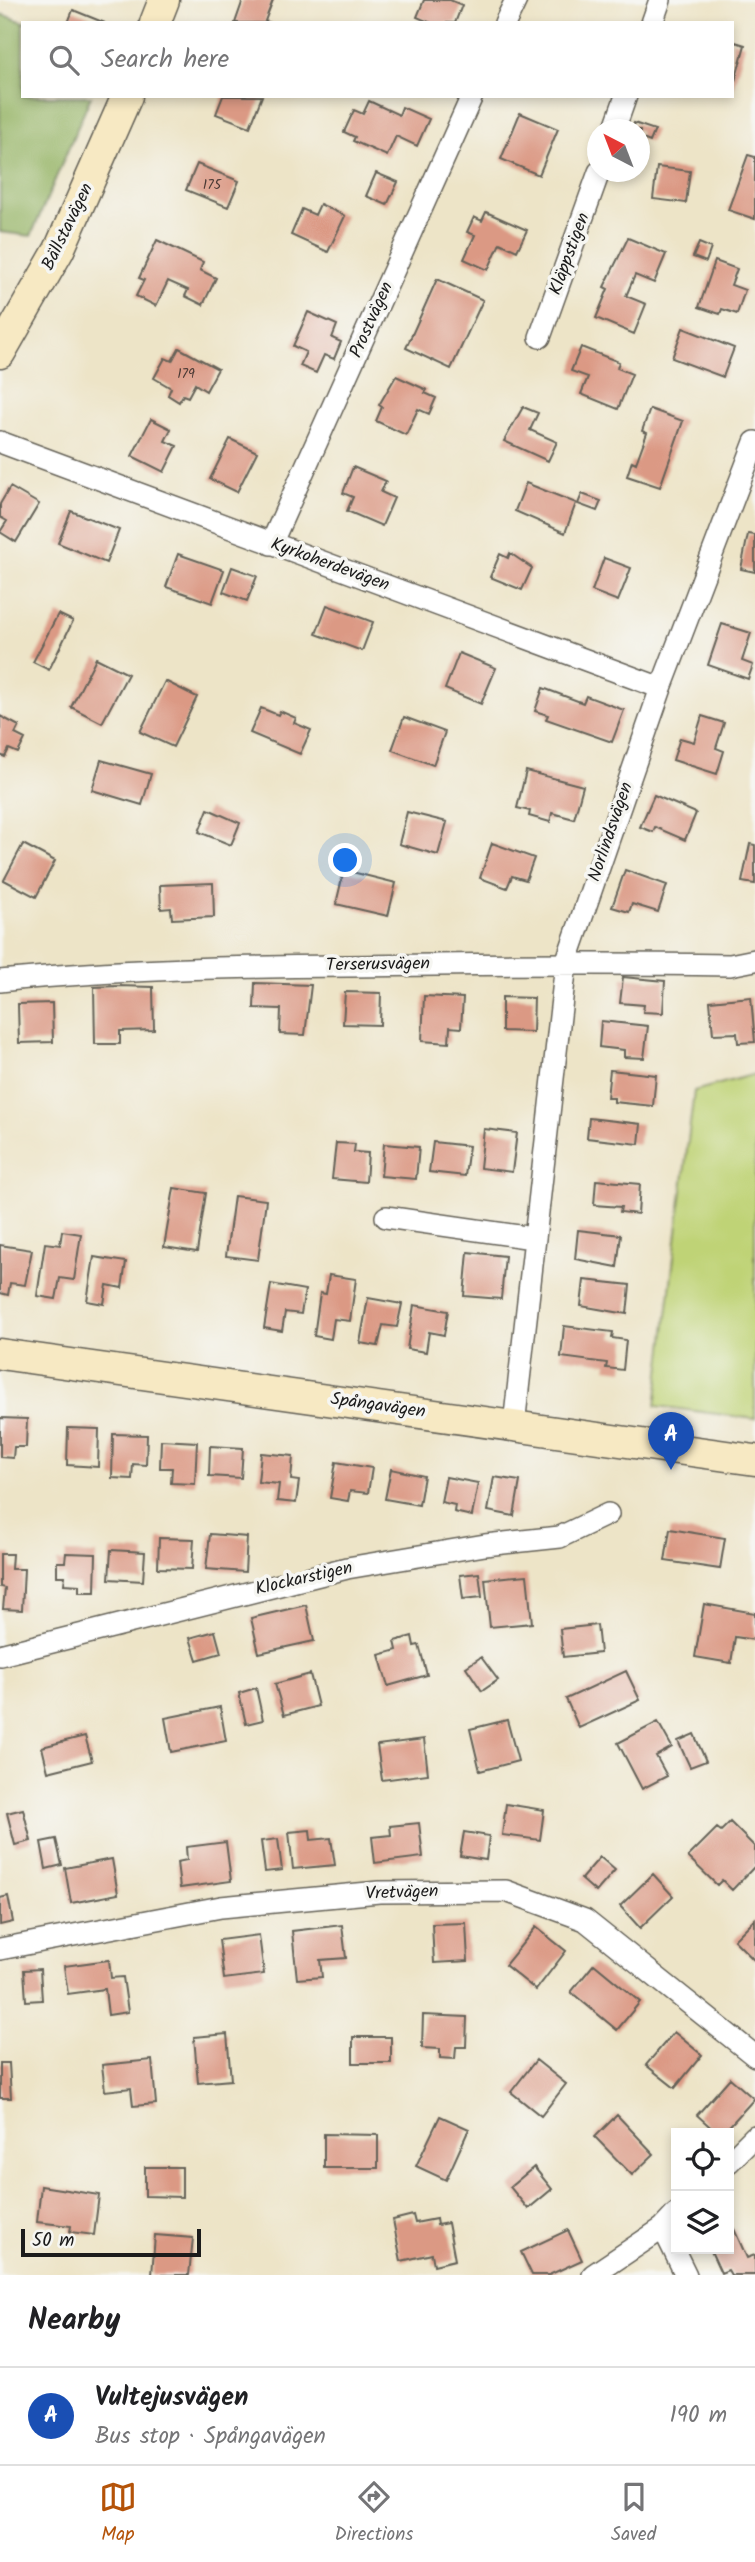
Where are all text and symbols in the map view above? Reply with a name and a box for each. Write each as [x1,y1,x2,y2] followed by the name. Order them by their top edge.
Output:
[21,21,734,98] search box
[101,39,229,81] text: Search here
[45,41,83,79] icon: search
[587,119,650,182] north arrow
[203,174,223,196] house number: 175
[34,178,102,276] street label: Bällstavägen
[542,209,598,299] street label: Kläppstigen
[342,277,402,363] street label: Prostvägen
[177,363,195,385] house number: 179
[266,530,394,600] street label: Kyrkoherdevägen
[580,778,642,886] street label: Norlindsvägen
[328,843,362,877] your location
[326,950,430,980] street label: Terserusvägen
[329,1385,427,1427] street label: Spångavägen
[648,1412,694,1470] pin: A
[252,1554,356,1604] street label: Klockarstigen
[365,1877,439,1909] street label: Vretvägen
[671,2128,734,2254] map controls
[671,2128,734,2191] button: locate
[671,2191,734,2254] button: layers
[21,2226,201,2258] scale bar
[32,2226,74,2256] text: 50 m
[28,2297,120,2345] text: Nearby
[95,2377,248,2419] text: Vultejusvägen
[44,2398,58,2434] text: A
[670,2398,727,2434] text: 190 m
[95,2419,326,2455] text: Bus stop · Spångavägen
[99,2478,137,2550] tab: Map
[335,2478,413,2550] tab: Directions
[611,2478,656,2550] tab: Saved

